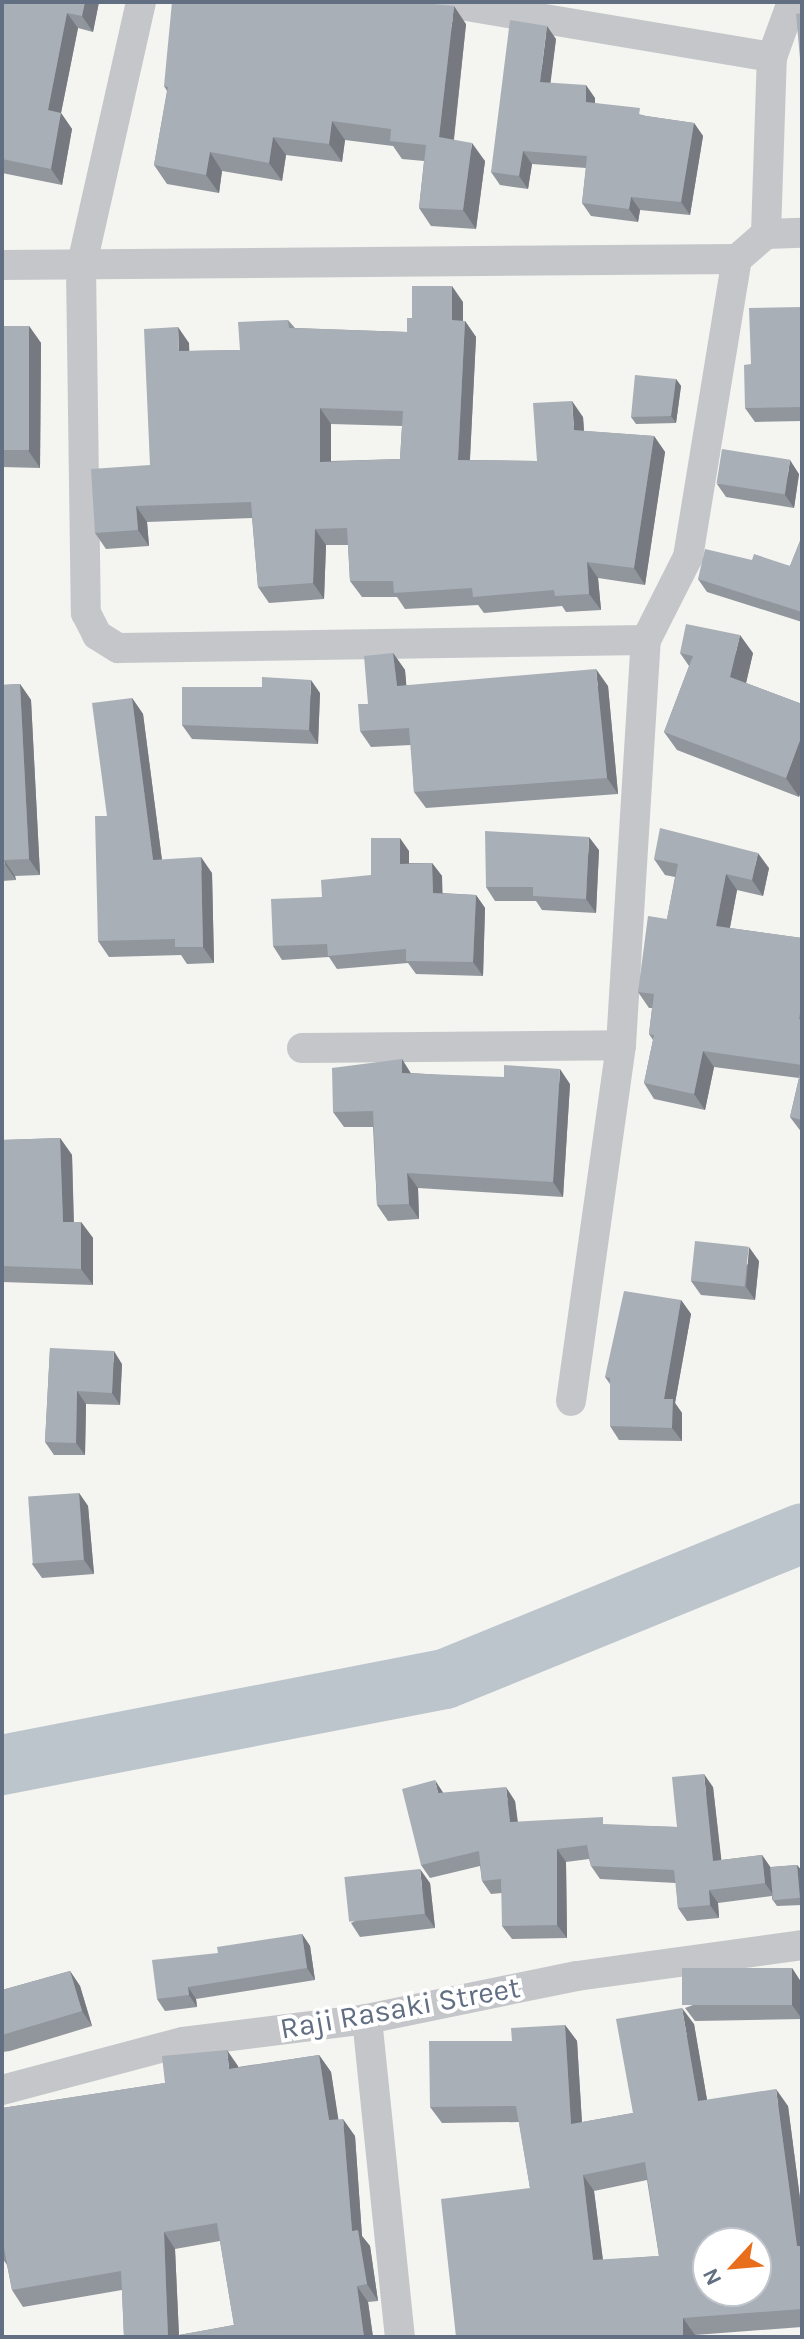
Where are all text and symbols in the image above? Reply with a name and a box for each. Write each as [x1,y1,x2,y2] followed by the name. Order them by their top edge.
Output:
[277,1969,523,2047] street label: Raji Rasaki Street
[692,2227,772,2307] north arrow
[697,2264,727,2289] text: N

